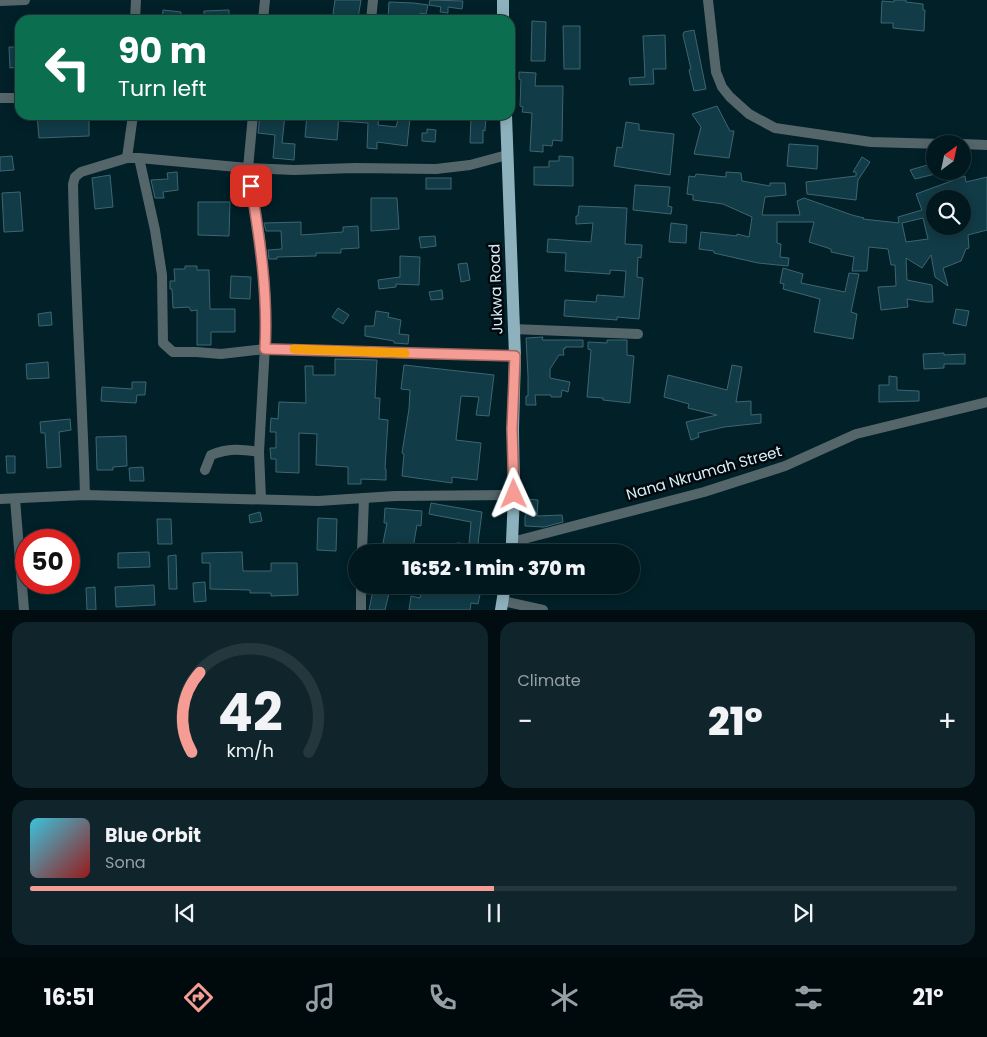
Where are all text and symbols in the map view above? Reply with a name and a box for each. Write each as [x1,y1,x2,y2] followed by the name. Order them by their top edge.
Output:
[118,26,207,75] text: 90 m
[35,35,100,100] icon: left
[118,73,206,104] text: Turn left
[926,135,971,180] north arrow
[926,135,971,235] map controls
[230,165,272,207] pin
[237,172,265,200] icon: arrive
[926,190,971,235] button: search
[483,243,508,335] street label: Jukwa Road
[624,440,784,505] street label: Nana Nkrumah Street
[487,467,539,519] position arrow
[15,529,80,594] speed limit sign: 50
[402,555,586,582] text: 16:52 · 1 min · 370 m
[518,669,581,692] text: Climate
[217,676,282,749] text: 42
[708,695,763,748] text: 21°
[518,702,533,741] text: −
[938,702,957,741] text: +
[226,738,274,763] text: km/h
[105,822,201,849] text: Blue Orbit
[105,851,146,874] text: Sona
[171,899,199,927] icon: previous
[480,899,508,927] icon: pause
[789,899,817,927] icon: next
[181,980,216,1015] icon: directions
[303,980,338,1015] icon: music
[425,980,460,1015] icon: phone
[547,980,582,1015] icon: climate
[669,980,704,1015] icon: car
[791,980,826,1015] icon: filters
[43,982,95,1013] text: 16:51
[912,982,943,1013] text: 21°

